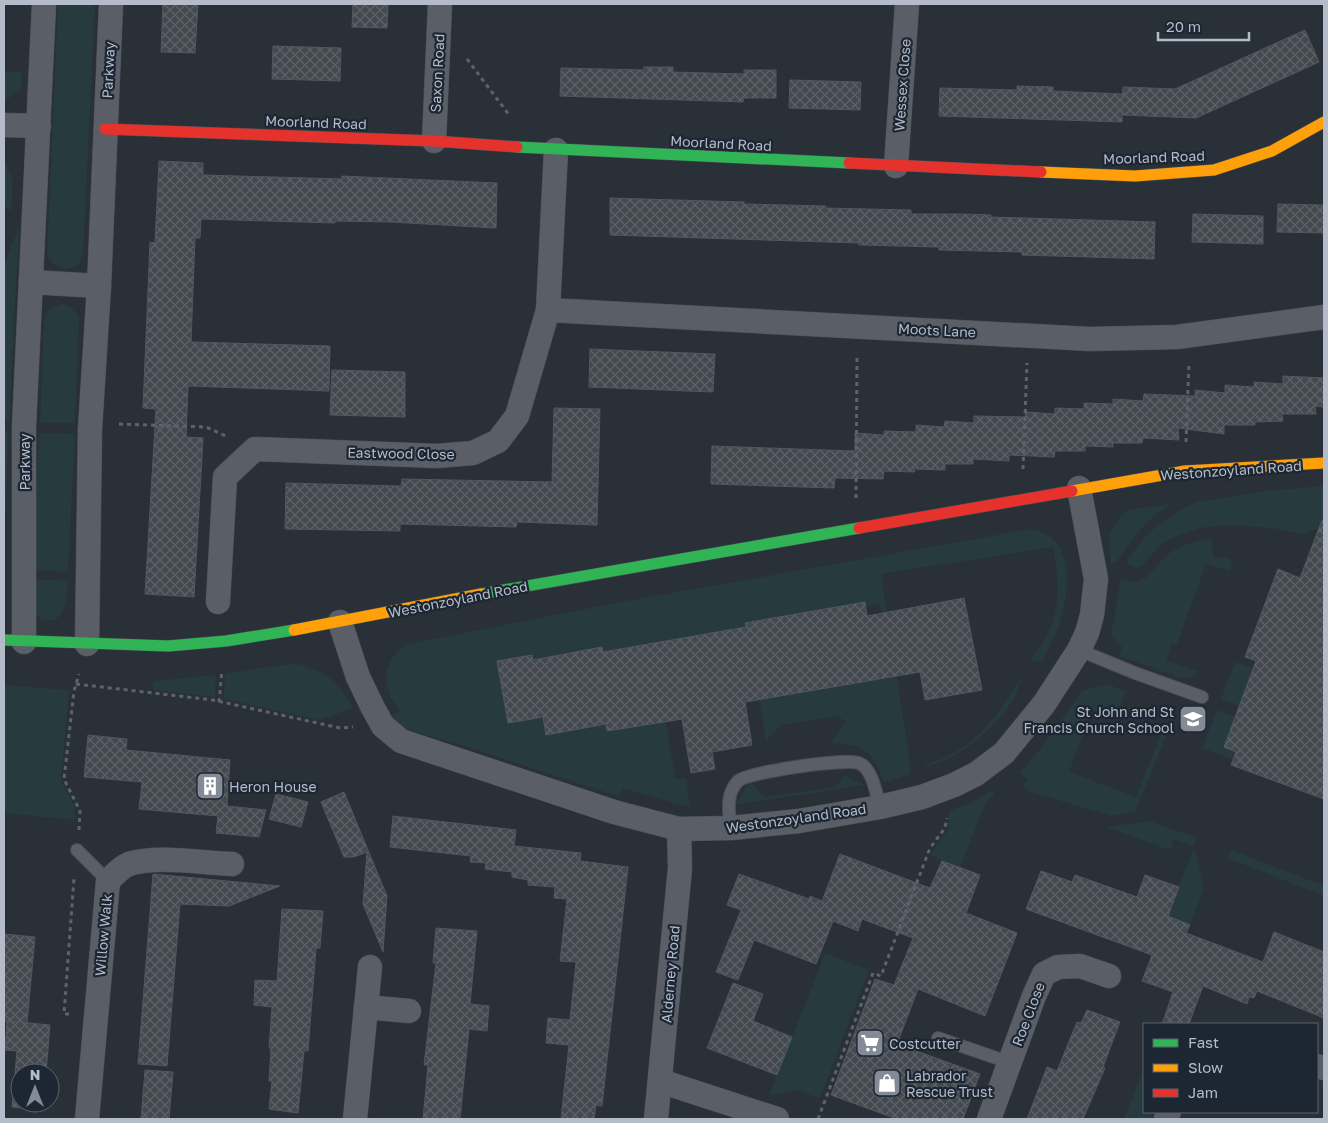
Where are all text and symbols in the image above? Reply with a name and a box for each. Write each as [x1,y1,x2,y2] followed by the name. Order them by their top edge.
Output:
[1158,10,1249,42] scale bar
[1166,17,1201,35] text: 20 m
[426,33,448,113] street label: Saxon Road
[890,38,914,132] street label: Wessex Close
[98,41,118,99] street label: Parkway
[265,112,367,132] street label: Moorland Road
[670,132,772,154] street label: Moorland Road
[1103,147,1205,167] street label: Moorland Road
[898,319,976,341] street label: Moots Lane
[16,433,33,490] street label: Parkway
[347,444,455,462] street label: Eastwood Close
[1160,457,1302,483] street label: Westonzoyland Road
[387,577,529,621] street label: Westonzoyland Road
[1023,703,1174,736] place label: St John and St Francis Church School
[1178,704,1208,734] school or university icon: St John and St Francis Church School
[195,771,225,801] building icon: Heron House
[229,778,317,795] place label: Heron House
[725,800,867,836] street label: Westonzoyland Road
[91,893,115,977] street label: Willow Walk
[657,925,683,1023] street label: Alderney Road
[1008,980,1048,1048] street label: Roe Close
[1143,1023,1318,1113] legend
[855,1028,885,1058] supermarket icon: Costcutter
[1188,1033,1219,1051] text: Fast
[889,1035,961,1052] place label: Costcutter
[1188,1058,1223,1076] text: Slow
[10,1063,60,1113] north arrow
[30,1066,40,1083] text: N
[906,1067,993,1100] place label: Labrador Rescue Trust
[872,1068,902,1098] shop icon: Labrador Rescue Trust
[1188,1083,1218,1101] text: Jam

